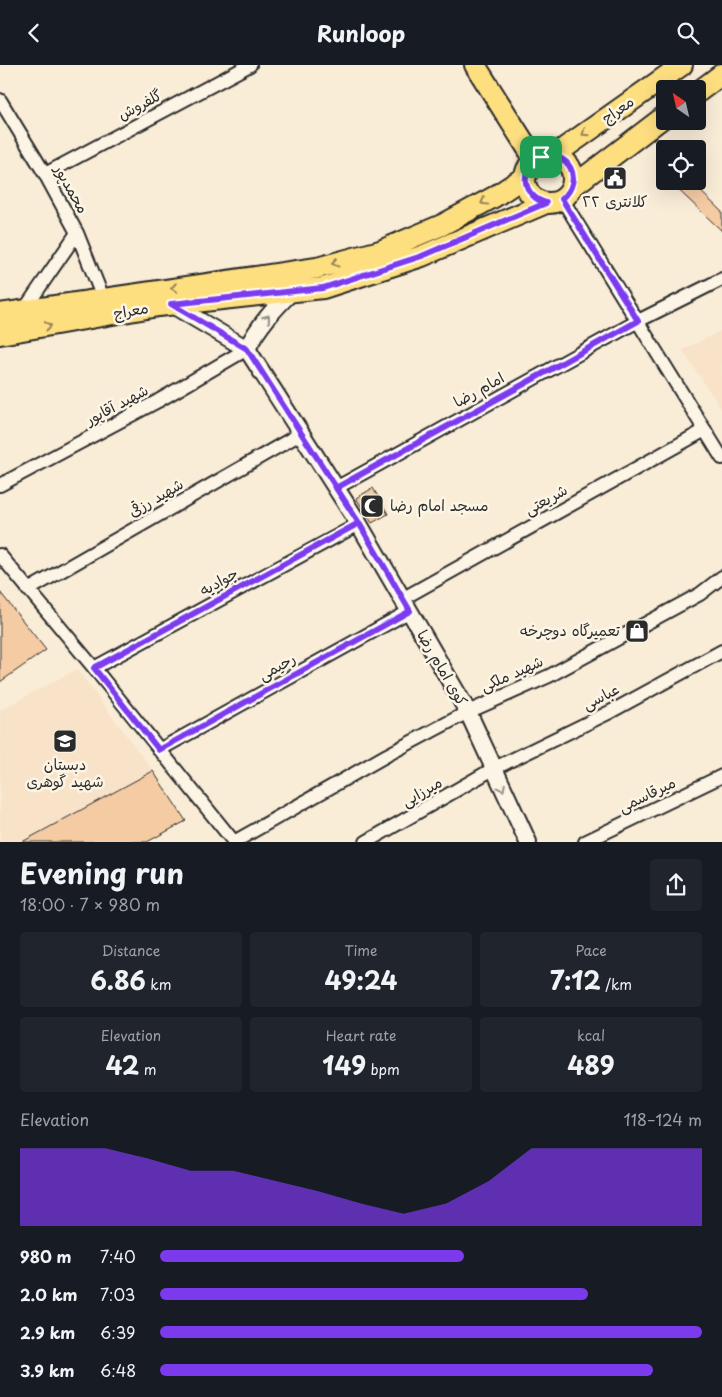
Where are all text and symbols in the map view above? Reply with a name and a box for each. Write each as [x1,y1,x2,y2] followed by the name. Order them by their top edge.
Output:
[317,16,405,49] text: Runloop
[20,19,48,47] icon: back
[674,19,702,47] icon: search
[656,80,706,130] north arrow
[656,80,706,190] map controls
[113,82,165,125] street label: گلفروش
[596,89,638,128] street label: معراج
[581,127,591,136] one-way arrow
[520,136,562,178] pin
[656,140,706,190] button: locate
[527,143,555,171] icon: arrive
[49,159,95,217] street label: محمدپور
[602,165,628,191] public building icon: کلانتری ٢٢
[583,189,647,212] place label: کلانتری ٢٢
[481,196,490,206] one-way arrow
[330,257,339,268] one-way arrow
[170,282,178,293] one-way arrow
[111,295,150,324] street label: معراج
[261,315,269,324] one-way arrow
[44,321,52,331] one-way arrow
[449,365,508,413] street label: امام رضا
[80,378,152,430] street label: شهید آقاپور
[123,472,187,522] street label: شهید رزقی
[520,477,571,520] street label: شریعتی
[359,493,385,519] mosque icon: مسجد امام رضا
[390,493,488,517] place label: مسجد امام رضا
[195,561,242,601] street label: جوادیه
[520,618,621,641] place label: تعمیرگاه دوچرخه
[624,618,650,644] shop icon: تعمیرگاه دوچرخه
[411,625,474,710] street label: کوی امام رضا
[253,646,299,685] street label: رحیمی
[476,649,546,697] street label: شهید ملکی
[578,677,623,715] street label: عباسی
[52,728,78,754] school or university icon: دبستان شهید گوهری
[26,752,104,792] place label: دبستان شهید گوهری
[397,770,446,812] street label: میرزایی
[614,770,679,817] street label: میرقاسمی
[496,783,507,792] one-way arrow
[20,851,184,894] text: Evening run
[650,859,702,911] button: share
[20,892,160,916] text: 18:00 · 7 × 980 m
[102,940,160,961] text: Distance
[344,940,378,961] text: Time
[575,940,607,961] text: Pace
[91,961,146,999] text: 6.86
[325,961,397,999] text: 49:24
[550,961,601,999] text: 7:12
[146,974,171,995] text: km
[601,974,632,995] text: /km
[101,1025,161,1046] text: Elevation
[326,1025,396,1046] text: Heart rate
[577,1025,605,1046] text: kcal
[105,1046,139,1084] text: 42
[322,1046,366,1084] text: 149
[567,1046,615,1084] text: 489
[139,1059,157,1080] text: m
[366,1059,400,1080] text: bpm
[20,1107,89,1131] text: Elevation
[624,1107,702,1131] text: 118–124 m
[20,1244,72,1268] text: 980 m
[100,1244,136,1268] text: 7:40
[20,1282,77,1306] text: 2.0 km
[100,1282,135,1306] text: 7:03
[20,1320,75,1344] text: 2.9 km
[100,1320,135,1344] text: 6:39
[20,1358,75,1382] text: 3.9 km
[100,1358,136,1382] text: 6:48

